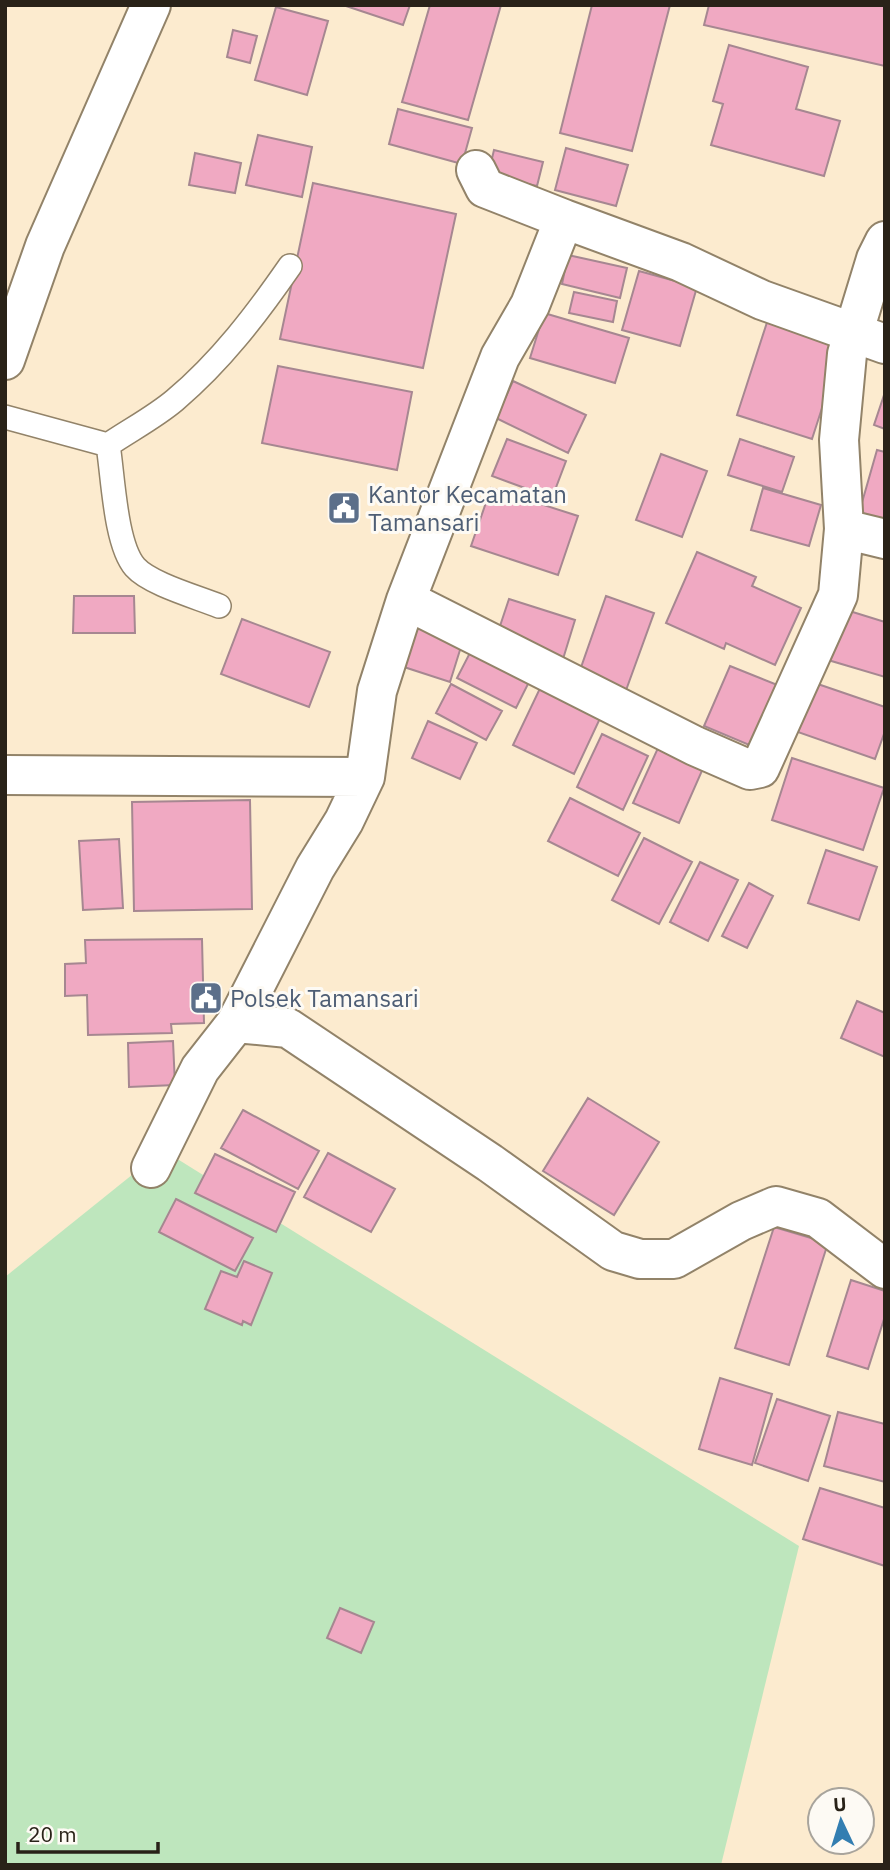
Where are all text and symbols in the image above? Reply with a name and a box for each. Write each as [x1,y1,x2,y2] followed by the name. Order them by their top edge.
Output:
[368,478,567,538] place label: Kantor Kecamatan Tamansari
[325,489,363,527] public building icon: Kantor Kecamatan Tamansari
[187,979,225,1017] public building icon: Polsek Tamansari
[230,982,419,1014] place label: Polsek Tamansari
[806,1786,876,1856] north arrow
[832,1792,847,1816] text: U
[18,1811,158,1855] scale bar
[28,1820,77,1848] text: 20 m

